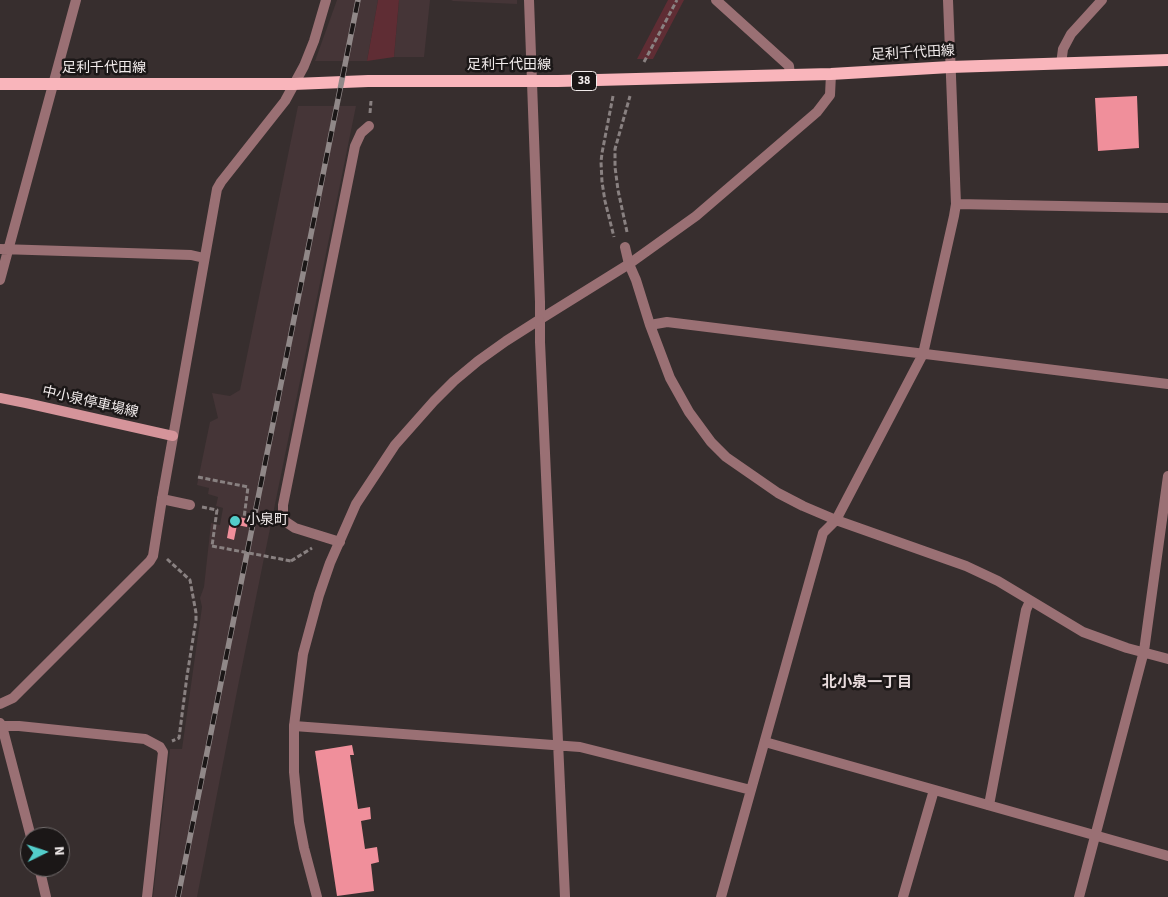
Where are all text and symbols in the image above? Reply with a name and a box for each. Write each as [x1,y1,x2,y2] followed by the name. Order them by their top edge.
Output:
[871,43,955,65] street label: 足利千代田線
[467,58,551,74] street label: 足利千代田線
[62,61,146,77] street label: 足利千代田線
[572,72,596,90] road number: 38
[40,384,140,422] street label: 中小泉停車場線
[246,513,288,529] place label: 小泉町
[228,514,242,528] marker: 小泉町
[822,675,912,693] district label: 北小泉一丁目
[20,827,70,877] north arrow
[49,846,69,856] text: N

